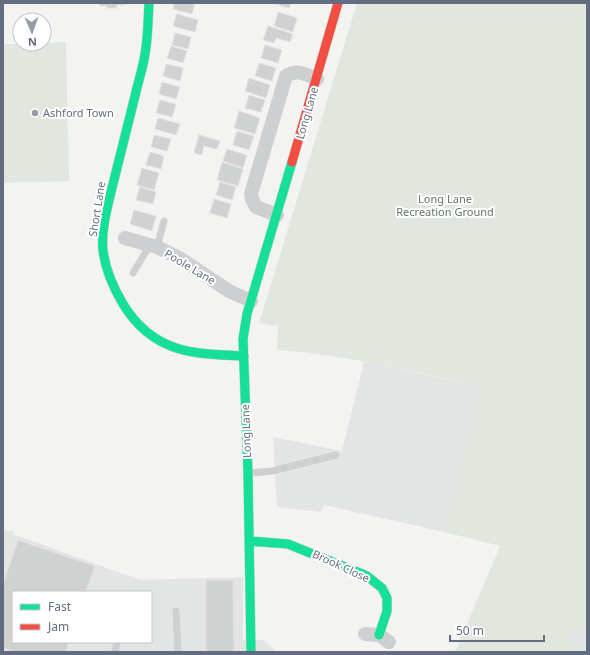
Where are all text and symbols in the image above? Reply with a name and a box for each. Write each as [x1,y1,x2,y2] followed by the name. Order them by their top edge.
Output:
[12,12,52,52] north arrow
[28,35,37,50] text: N
[292,85,321,141] street label: Long Lane
[43,105,114,120] place label: Ashford Town
[30,108,40,118] marker: Ashford Town
[85,180,108,238] street label: Short Lane
[396,191,494,219] park label: Long Lane Recreation Ground
[162,246,218,288] street label: Poole Lane
[237,404,254,458] street label: Long Lane
[310,546,372,585] street label: Brook Close
[12,591,152,643] legend
[48,598,72,615] text: Fast
[450,617,544,643] scale bar
[47,618,69,635] text: Jam
[456,622,484,639] text: 50 m

